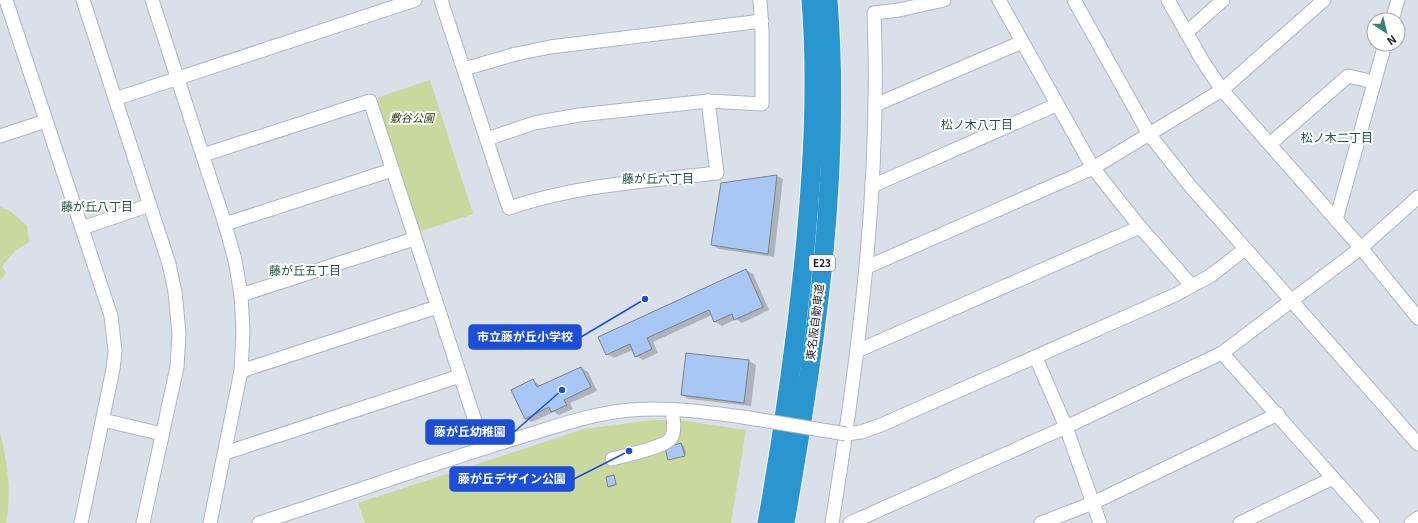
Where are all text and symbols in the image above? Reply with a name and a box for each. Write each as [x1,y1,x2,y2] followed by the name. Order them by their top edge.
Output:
[1366,12,1406,52] north arrow
[1384,32,1400,50] text: N
[390,109,436,125] park label: 敷谷公園
[941,115,1013,132] district label: 松ノ木八丁目
[1301,128,1373,145] district label: 松ノ木二丁目
[622,169,694,186] district label: 藤が丘六丁目
[61,197,133,214] district label: 藤が丘八丁目
[809,255,835,271] road number: E23
[269,261,341,278] district label: 藤が丘五丁目
[801,283,827,361] street label: 東名阪自動車道
[469,325,581,349] callout: 市立藤が丘小学校
[477,327,573,344] text: 市立藤が丘小学校
[426,420,514,444] callout: 藤が丘幼稚園
[434,422,506,439] text: 藤が丘幼稚園
[450,467,574,491] callout: 藤が丘デザイン公園
[458,469,566,486] text: 藤が丘デザイン公園

